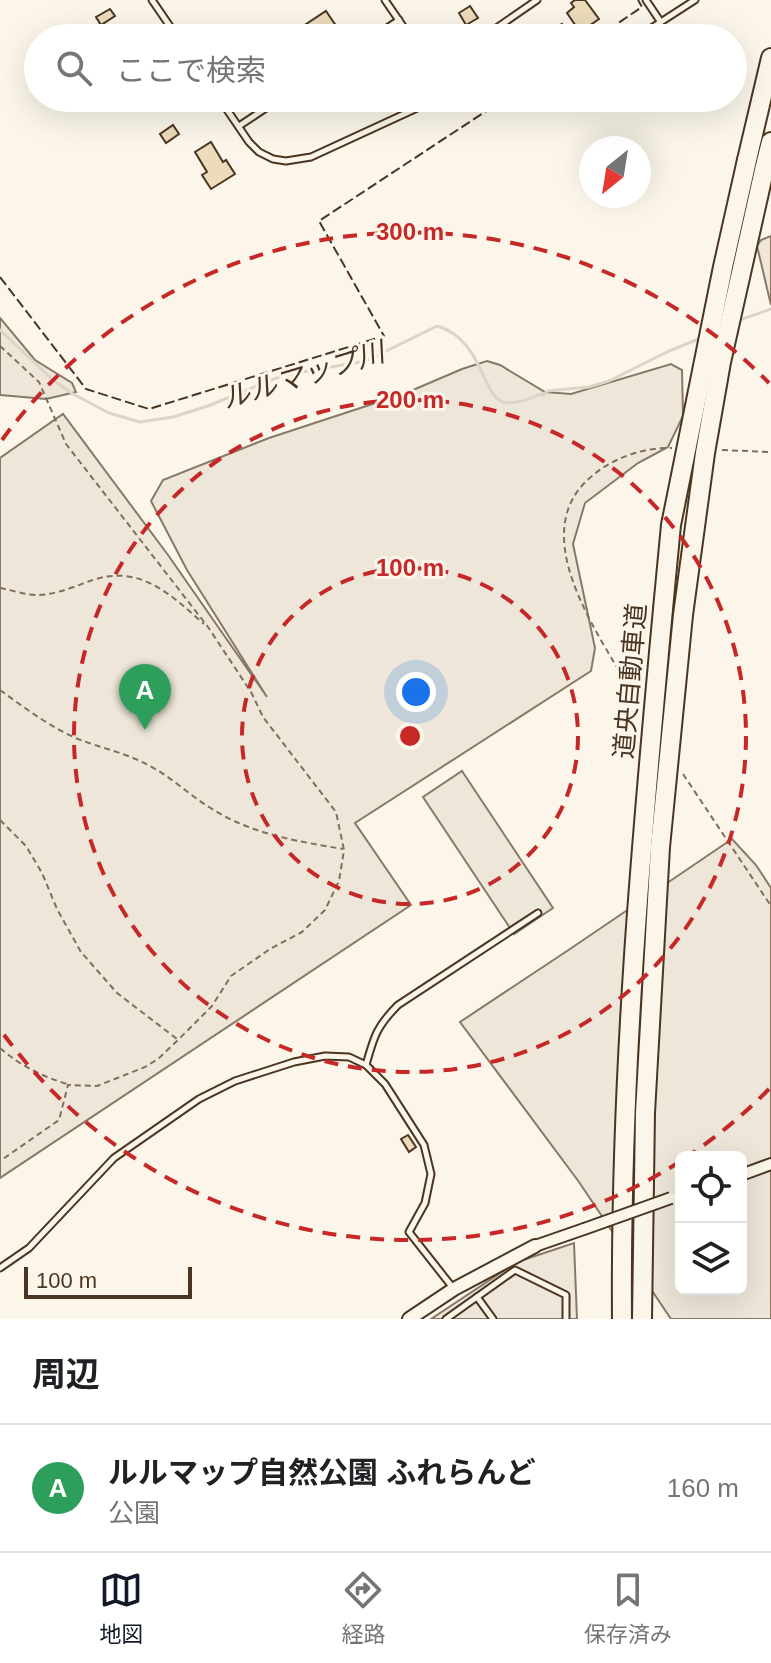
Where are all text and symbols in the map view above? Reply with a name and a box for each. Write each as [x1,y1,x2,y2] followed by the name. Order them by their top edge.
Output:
[24,24,747,112] search box
[52,46,96,90] icon: search
[116,54,266,87] text: ここで検索
[579,136,651,208] north arrow
[376,218,444,245] text: 300 m
[218,335,391,415] water label: ルルマップ川
[376,386,444,413] text: 200 m
[376,554,444,581] text: 100 m
[608,602,652,760] street label: 道央自動車道
[119,664,171,730] pin: A
[396,672,436,712] your location
[396,722,424,750] centre of rings
[675,1151,747,1295] map controls
[675,1151,747,1223] button: locate
[675,1223,747,1295] button: layers
[24,1263,192,1299] scale bar
[36,1268,97,1293] text: 100 m
[32,1355,100,1393] text: 周辺
[108,1456,535,1489] text: ルルマップ自然公園 ふれらんど
[49,1473,67,1503] text: A
[667,1473,739,1503] text: 160 m
[108,1498,160,1528] text: 公園
[99,1568,143,1648] tab: 地図
[341,1568,386,1648] tab: 経路
[584,1568,672,1648] tab: 保存済み

